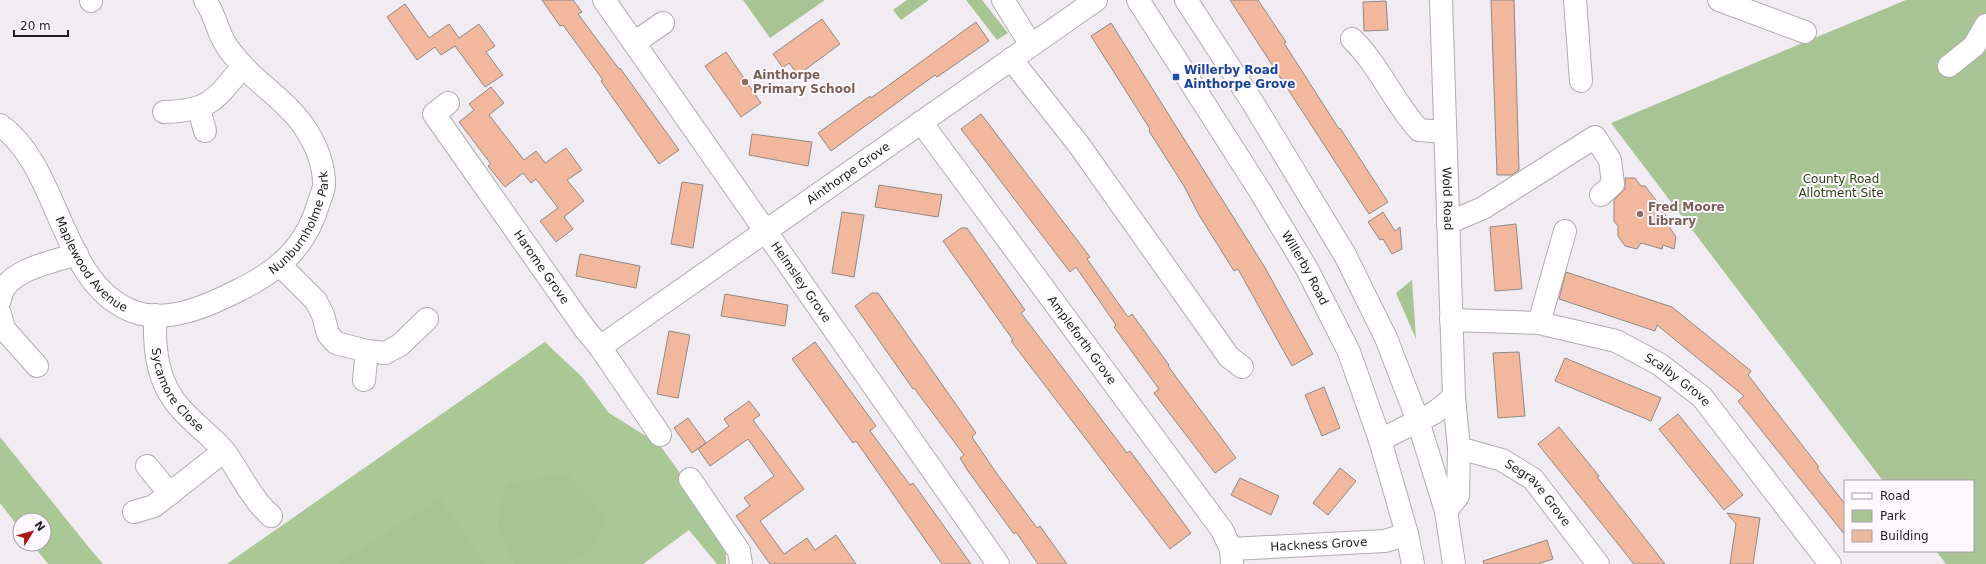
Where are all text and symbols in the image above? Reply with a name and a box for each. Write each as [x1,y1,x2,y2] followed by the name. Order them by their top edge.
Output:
[14,12,68,38] scale bar
[20,19,51,33] text: 20 m
[1184,63,1295,91] place label: Willerby Road Ainthorpe Grove
[753,68,855,96] place label: Ainthorpe Primary School
[1171,72,1181,82] marker: Willerby Road Ainthorpe Grove
[740,77,750,87] marker: Ainthorpe Primary School
[804,139,893,207] street label: Ainthorpe Grove
[1439,167,1456,231] street label: Wold Road
[266,170,331,277] street label: Nunburnholme Park
[1798,172,1884,200] park label: County Road Allotment Site
[1648,200,1725,228] place label: Fred Moore Library
[1635,209,1645,219] marker: Fred Moore Library
[52,214,130,315] street label: Maplewood Avenue
[511,228,572,307] street label: Harome Grove
[1279,229,1331,308] street label: Willerby Road
[768,239,834,325] street label: Helmsley Grove
[1045,293,1119,387] street label: Ampleforth Grove
[149,347,206,434] street label: Sycamore Close
[1642,350,1713,409] street label: Scalby Grove
[1502,457,1574,529] street label: Segrave Grove
[1844,480,1974,552] legend
[1880,489,1910,503] text: Road
[1880,509,1906,523] text: Park
[12,512,52,552] north arrow
[32,519,48,534] text: N
[1880,529,1929,543] text: Building
[1270,535,1368,554] street label: Hackness Grove

